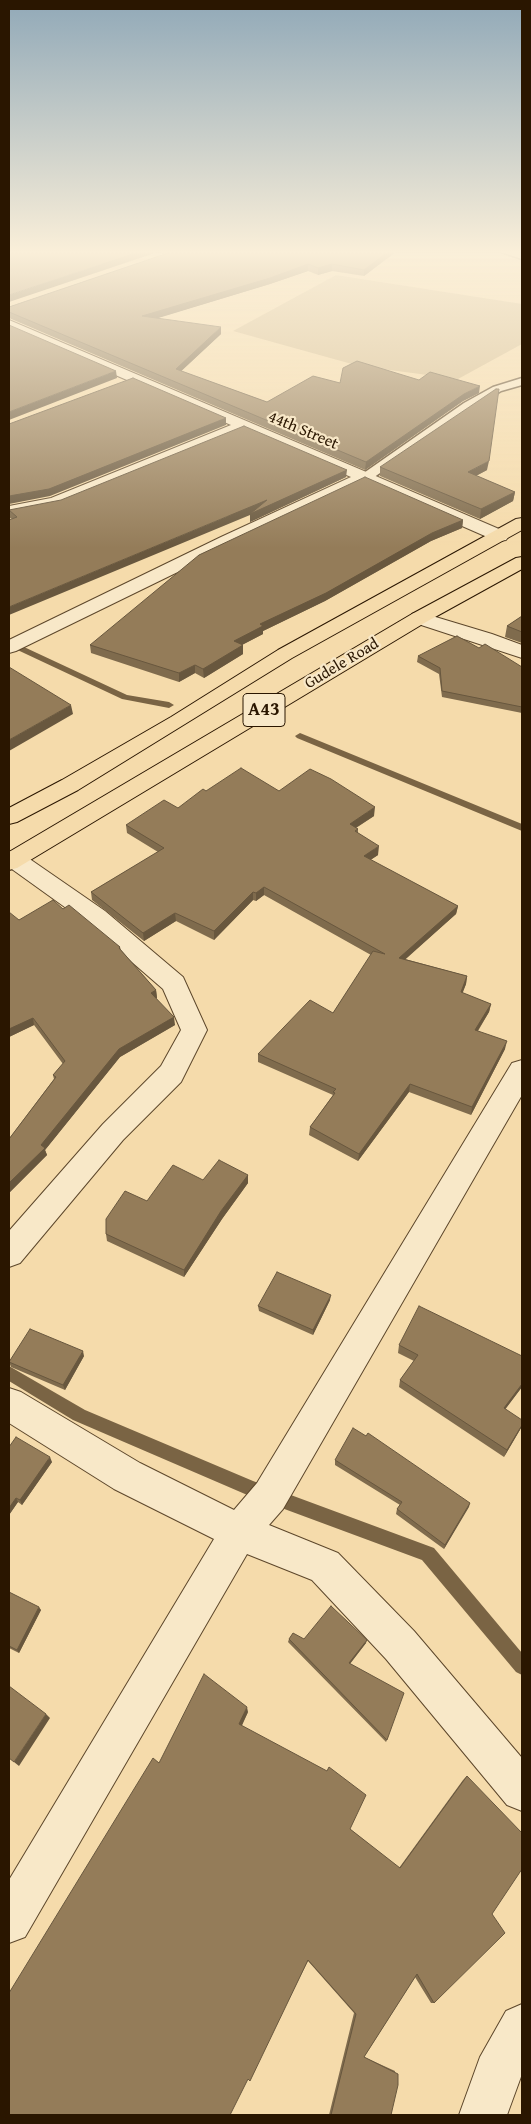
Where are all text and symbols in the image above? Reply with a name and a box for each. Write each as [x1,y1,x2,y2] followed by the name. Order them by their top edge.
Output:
[265,408,341,454] street label: 44th Street
[301,634,383,694] street label: Gudele Road
[243,694,285,726] road number: A43

